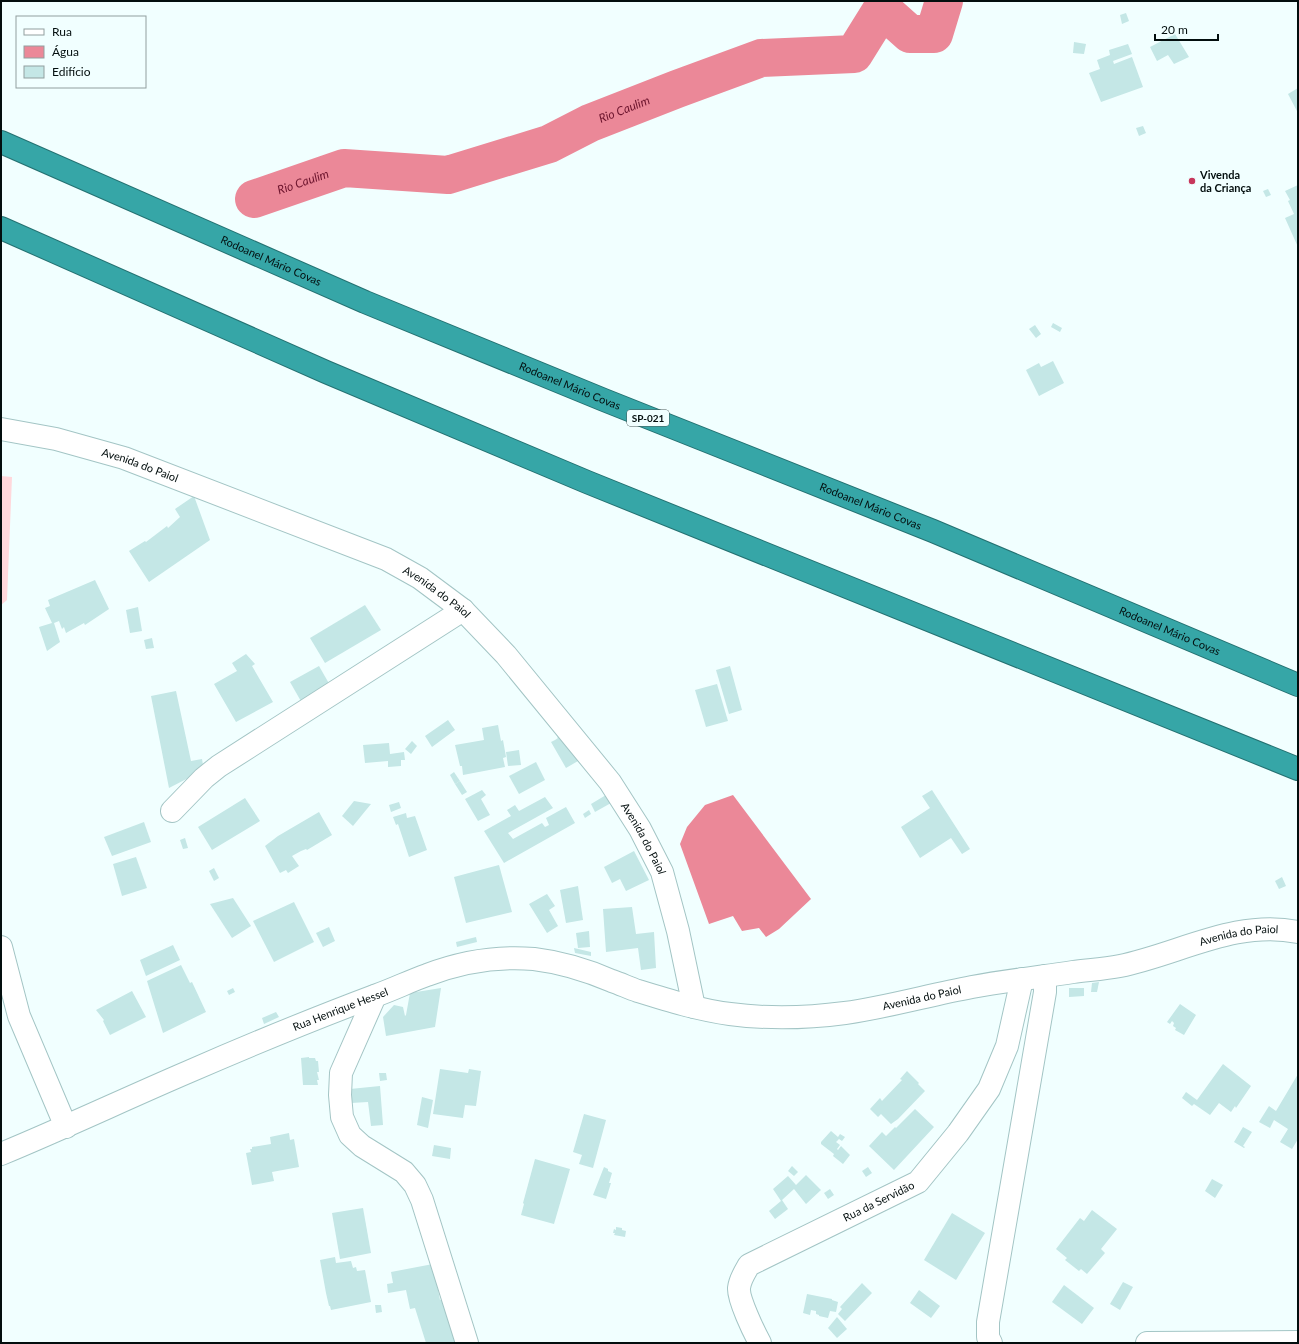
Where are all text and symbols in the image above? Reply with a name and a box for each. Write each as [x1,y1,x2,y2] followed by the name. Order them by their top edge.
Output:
[16,16,146,88] legend
[1155,16,1218,42] scale bar
[1161,22,1188,37] text: 20 m
[52,24,72,39] text: Rua
[52,44,79,59] text: Água
[52,64,91,79] text: Edifício
[596,92,652,126] water label: Rio Caulim
[275,166,331,197] water label: Rio Caulim
[1199,168,1251,194] place label: Vivenda da Criança
[1187,176,1197,186] marker: Vivenda da Criança
[219,232,324,288] street label: Rodoanel Mário Covas
[517,359,623,412] street label: Rodoanel Mário Covas
[627,410,669,426] road number: SP-021
[101,445,180,484] street label: Avenida do Paiol
[818,480,924,532] street label: Rodoanel Mário Covas
[401,563,474,620] street label: Avenida do Paiol
[1117,603,1223,658] street label: Rodoanel Mário Covas
[619,800,669,875] street label: Avenida do Paiol
[1198,922,1279,948] street label: Avenida do Paiol
[881,982,962,1012] street label: Avenida do Paiol
[291,985,390,1033] street label: Rua Henrique Hessel
[841,1178,916,1224] street label: Rua da Servidão

